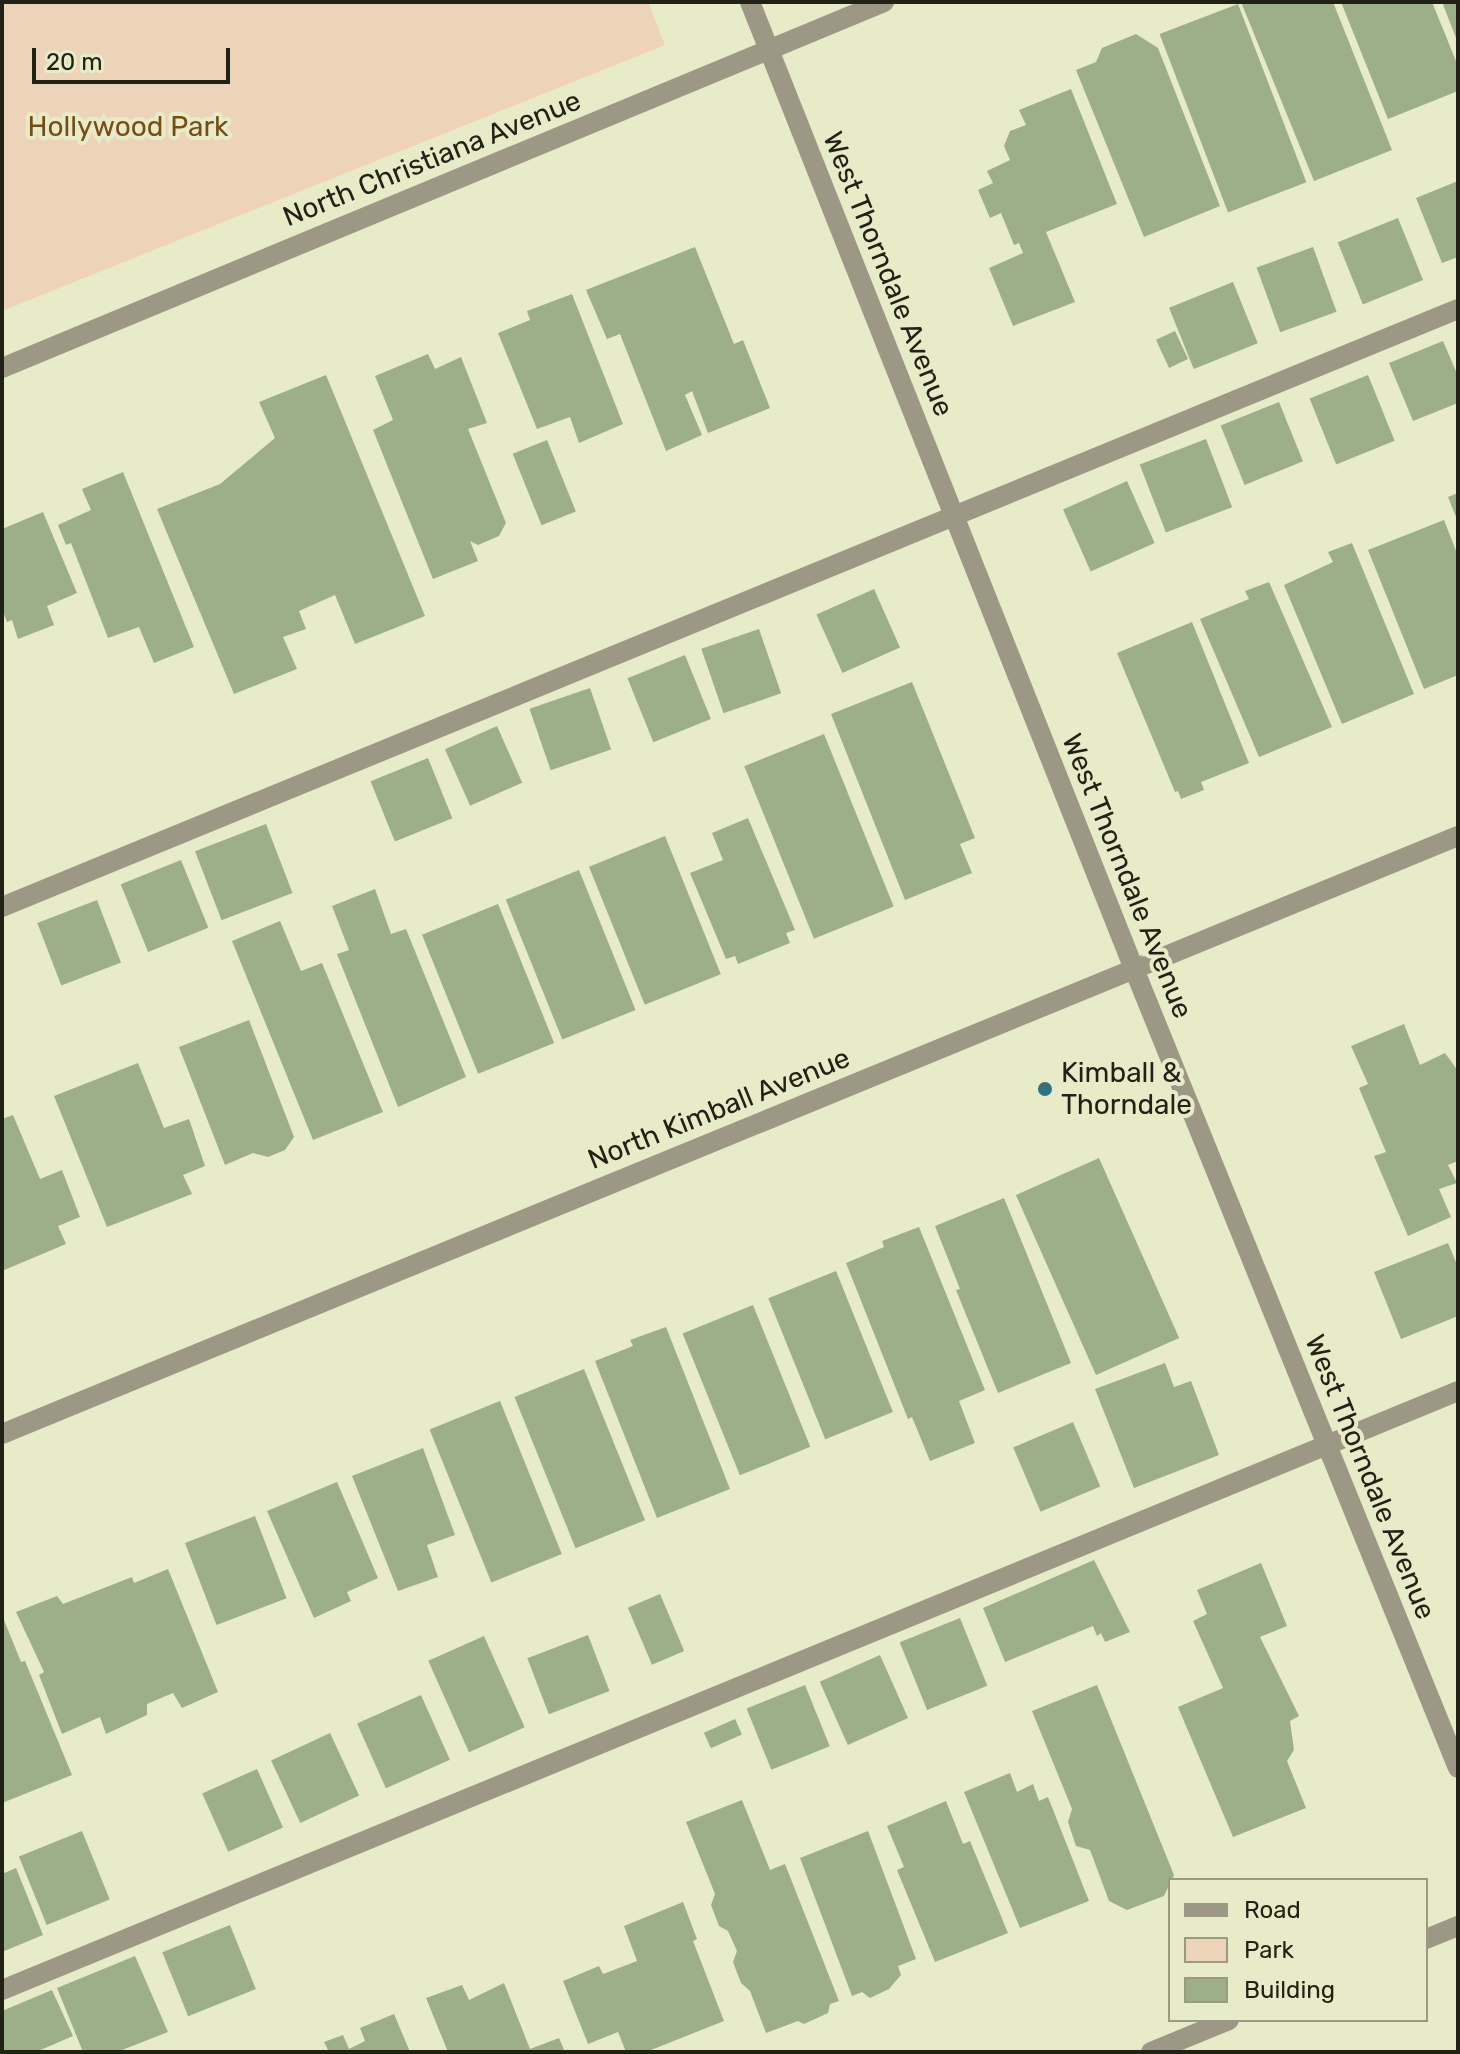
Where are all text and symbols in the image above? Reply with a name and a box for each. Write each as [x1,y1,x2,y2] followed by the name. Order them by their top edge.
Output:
[36,32,234,82] scale bar
[46,48,103,76] text: 20 m
[278,84,586,234] street label: North Christiana Avenue
[27,110,229,144] park label: Hollywood Park
[815,126,961,422] street label: West Thorndale Avenue
[1054,728,1200,1024] street label: West Thorndale Avenue
[583,1041,855,1177] street label: North Kimball Avenue
[1061,1056,1192,1122] place label: Kimball & Thorndale
[1036,1080,1054,1098] marker: Kimball & Thorndale
[1297,1329,1443,1625] street label: West Thorndale Avenue
[1168,1878,1428,2022] legend
[1244,1896,1301,1924] text: Road
[1244,1936,1294,1964] text: Park
[1244,1976,1335,2004] text: Building

